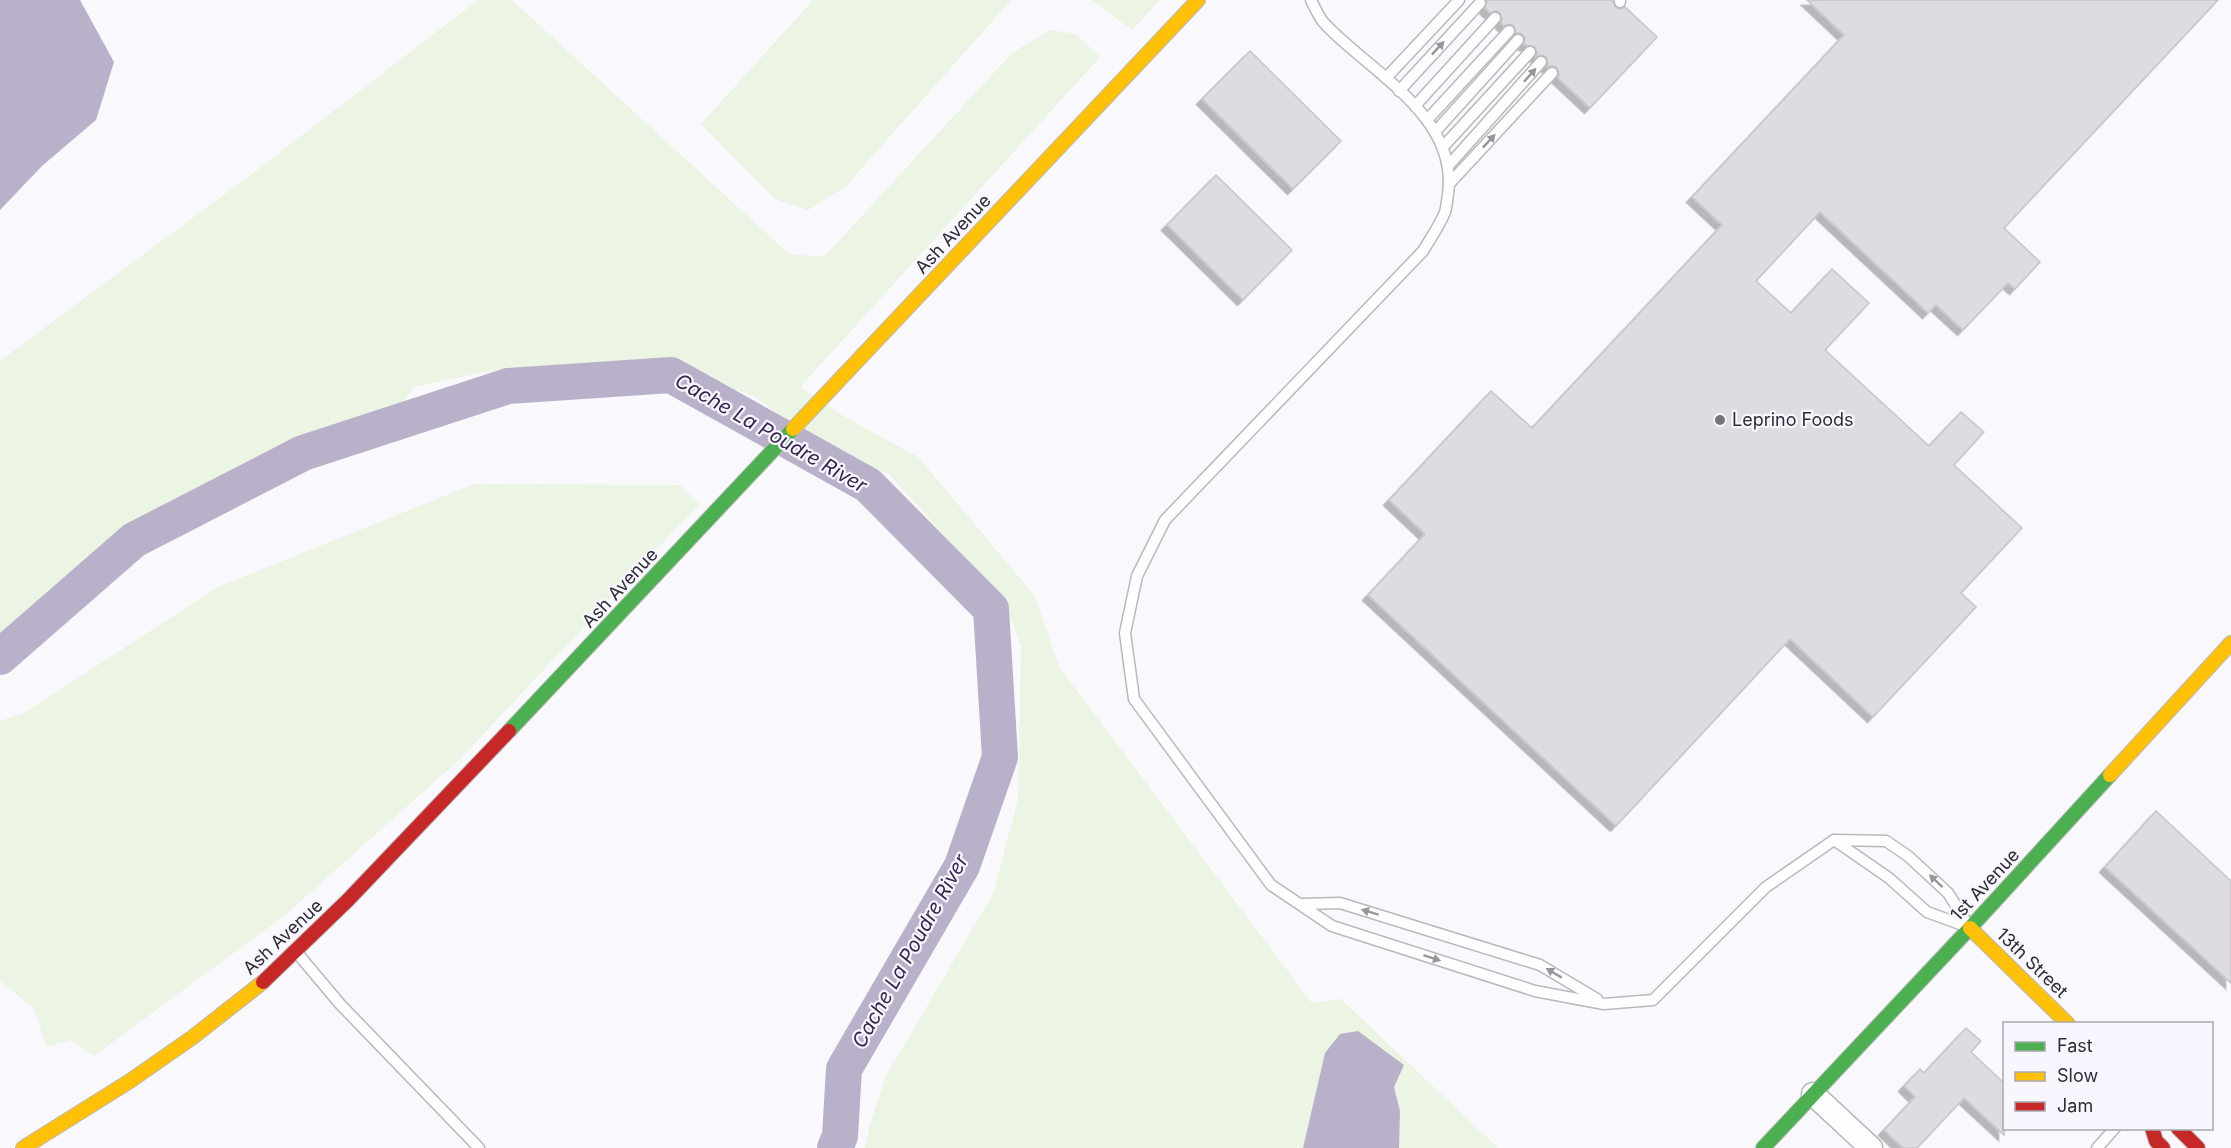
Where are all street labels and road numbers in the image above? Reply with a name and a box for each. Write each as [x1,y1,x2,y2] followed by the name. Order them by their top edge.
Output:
[911,190,995,278] street label: Ash Avenue
[578,544,662,632] street label: Ash Avenue
[1946,844,2023,925] street label: 1st Avenue
[239,895,327,979] street label: Ash Avenue
[1992,924,2072,1002] street label: 13th Street

